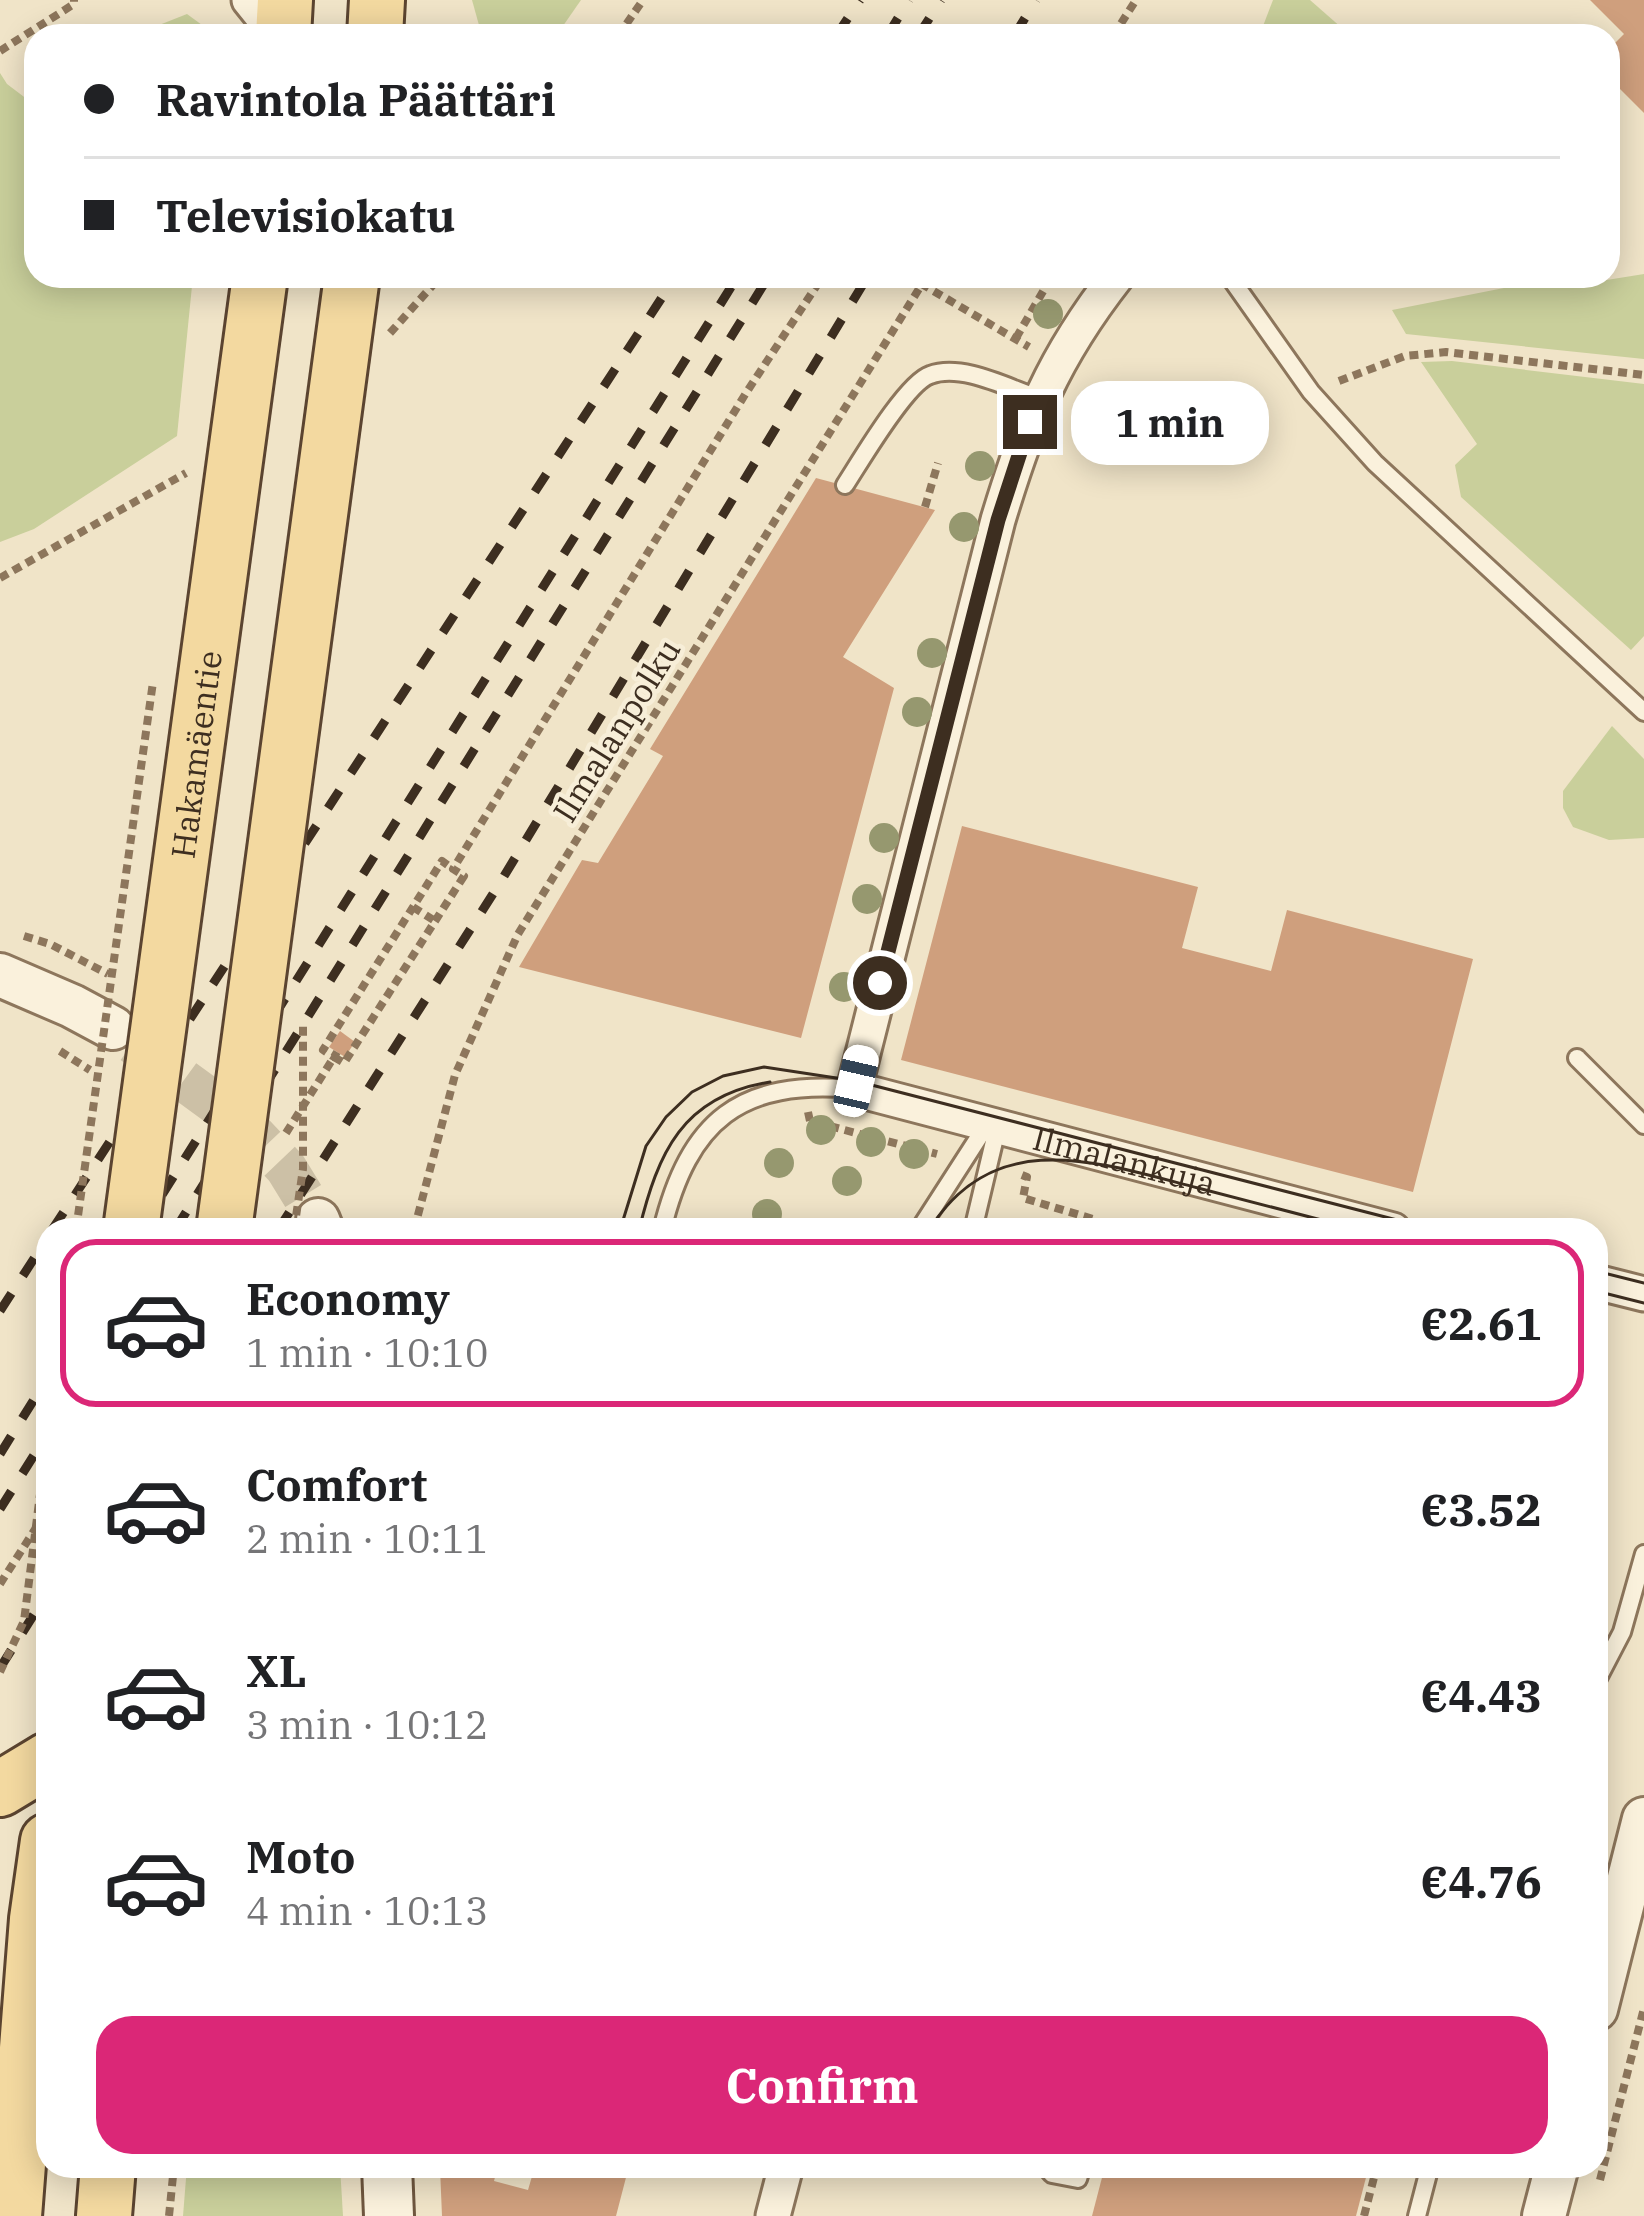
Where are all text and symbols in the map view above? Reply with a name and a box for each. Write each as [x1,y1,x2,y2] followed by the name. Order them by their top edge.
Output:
[156,70,556,128] text: Ravintola Päättäri
[156,186,455,244] text: Televisiokatu
[1072,380,1270,464] callout: 1 min
[1003,395,1057,449] route end
[1115,397,1225,448] text: 1 min
[543,630,689,830] street label: Ilmalanpolku
[160,648,231,861] street label: Hakamäentie
[853,956,907,1010] route start
[830,1042,882,1120] car
[1029,1115,1221,1204] street label: Ilmalankuja
[102,1269,210,1377] icon: car
[246,1269,450,1327] text: Economy
[1420,1294,1542,1352] text: €2.61
[246,1327,488,1378] text: 1 min · 10:10
[102,1455,210,1563] icon: car
[246,1455,427,1513] text: Comfort
[1420,1480,1542,1538] text: €3.52
[246,1513,488,1564] text: 2 min · 10:11
[102,1641,210,1749] icon: car
[246,1641,307,1699] text: XL
[1420,1666,1542,1724] text: €4.43
[246,1699,488,1750] text: 3 min · 10:12
[102,1827,210,1935] icon: car
[246,1827,356,1885] text: Moto
[1420,1852,1542,1910] text: €4.76
[246,1885,488,1936] text: 4 min · 10:13
[96,2016,1548,2154] button: Confirm

